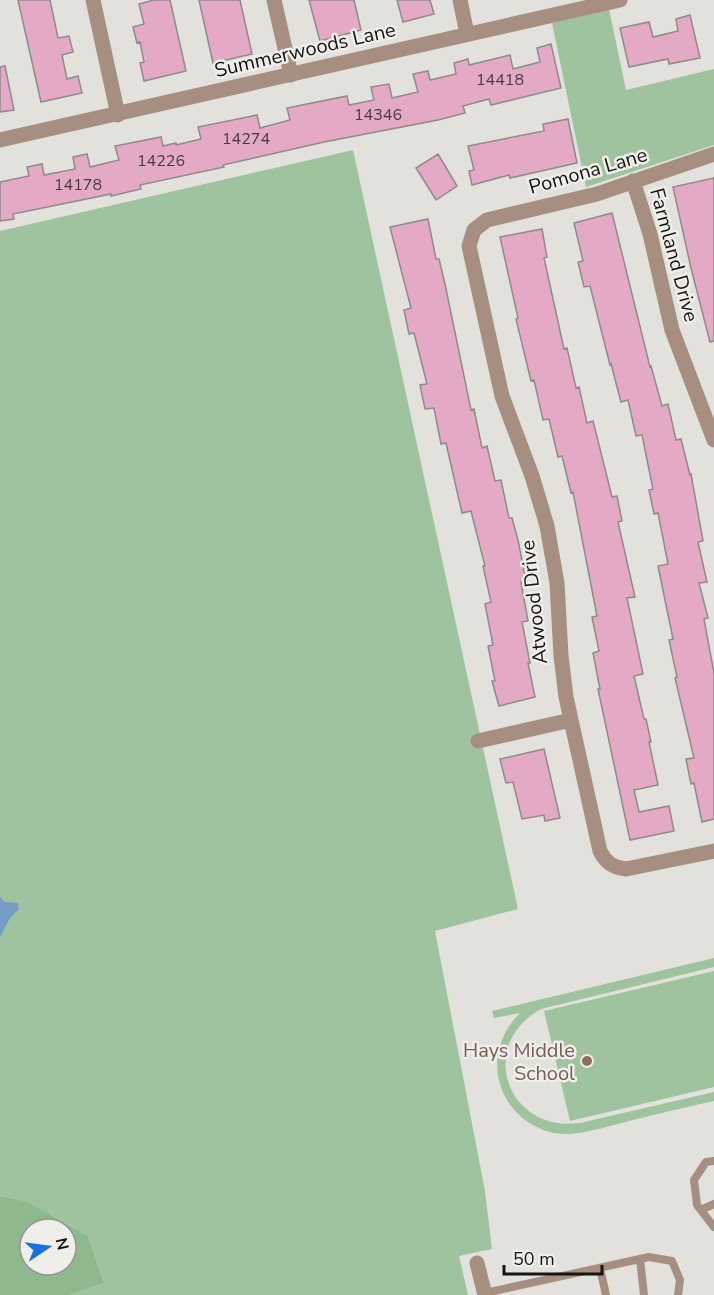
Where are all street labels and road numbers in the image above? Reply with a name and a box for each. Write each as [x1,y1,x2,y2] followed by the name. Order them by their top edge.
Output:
[212,16,398,84] street label: Summerwoods Lane
[526,141,650,201] street label: Pomona Lane
[643,185,705,325] street label: Farmland Drive
[514,539,554,665] street label: Atwood Drive

